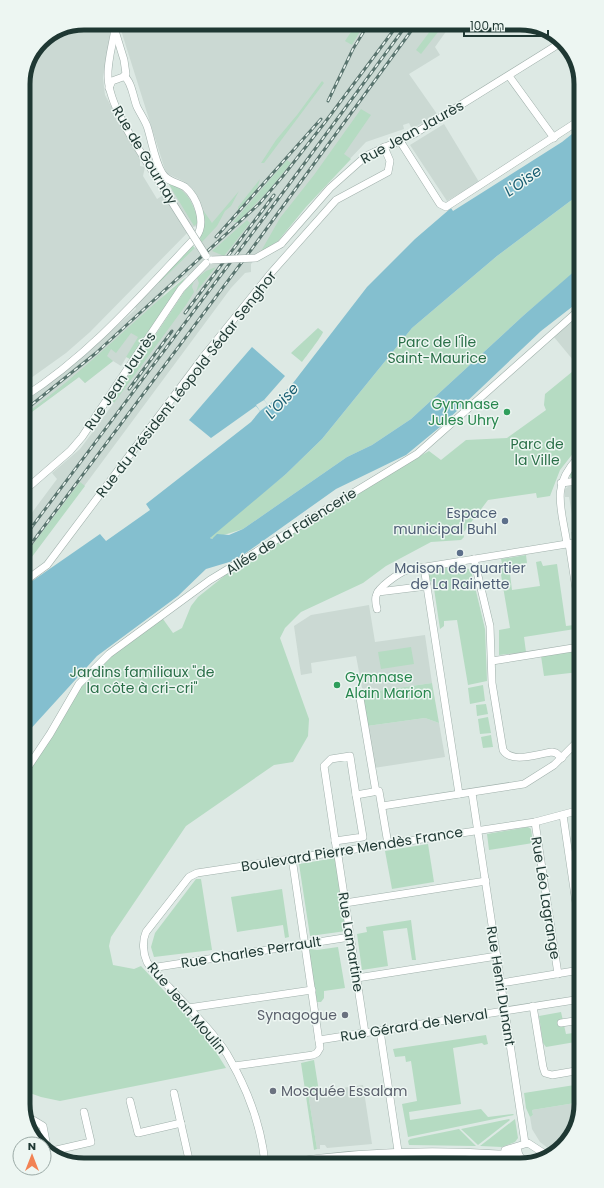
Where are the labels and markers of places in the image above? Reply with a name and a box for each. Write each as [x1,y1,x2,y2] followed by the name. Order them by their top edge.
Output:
[428,394,499,430] place label: Gymnase Jules Uhry
[502,407,512,417] marker: Gymnase Jules Uhry
[393,503,497,539] place label: Espace municipal Buhl
[500,516,510,526] marker: Espace municipal Buhl
[455,548,465,558] marker: Maison de quartier de La Rainette
[394,558,526,594] place label: Maison de quartier de La Rainette
[345,667,432,703] place label: Gymnase Alain Marion
[332,680,342,690] marker: Gymnase Alain Marion
[257,1005,337,1025] place label: Synagogue
[340,1010,350,1020] marker: Synagogue
[281,1081,407,1101] place label: Mosquée Essalam
[268,1086,278,1096] marker: Mosquée Essalam

